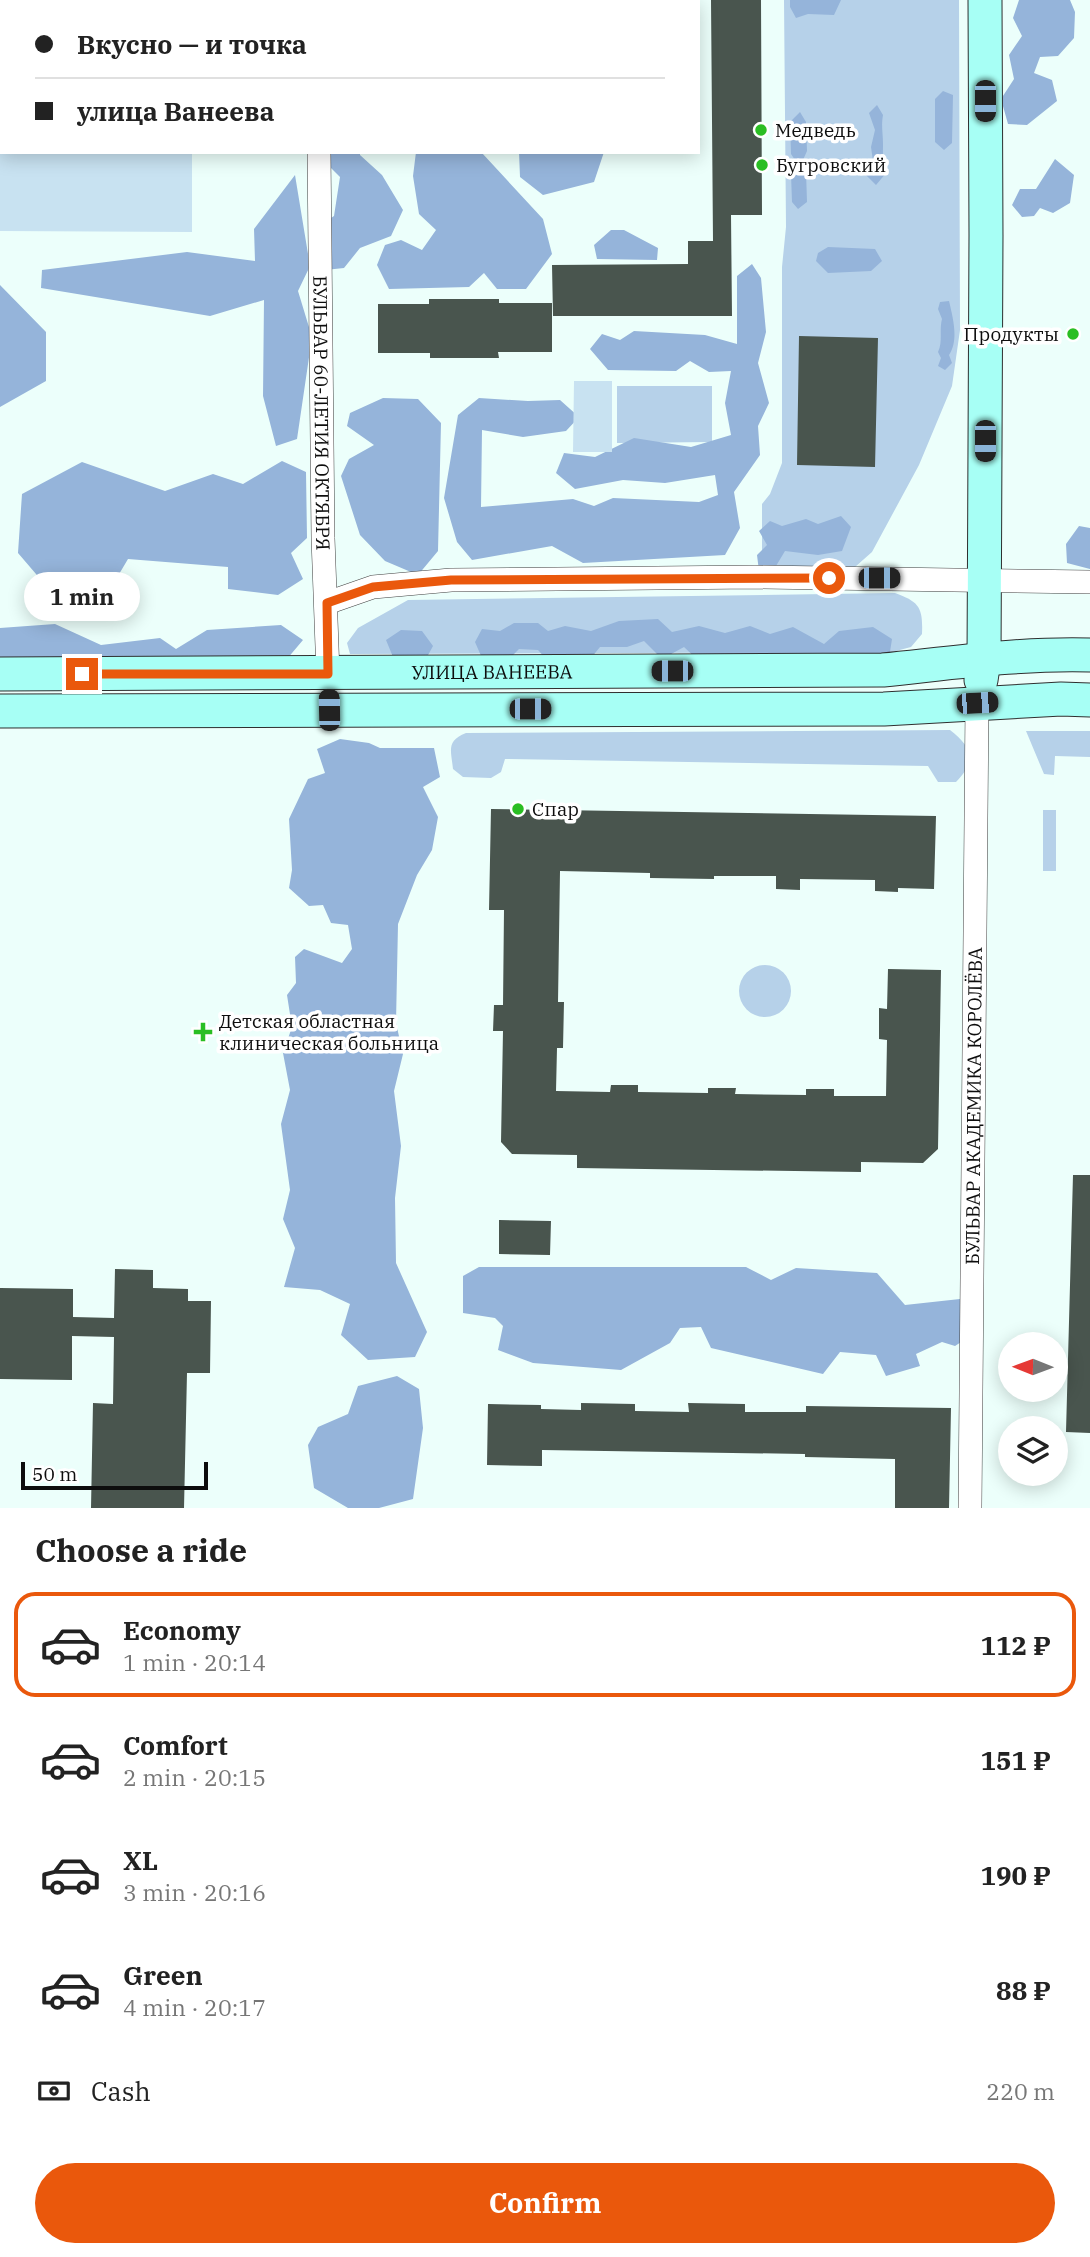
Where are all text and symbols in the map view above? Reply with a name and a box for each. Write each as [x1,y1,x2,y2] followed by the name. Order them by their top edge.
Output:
[77,27,307,61] text: Вкусно — и точка
[975,80,996,122] car
[77,94,275,128] text: улица Ванеева
[775,118,856,142] place label: Медведь
[753,122,769,138] marker: Медведь
[776,153,886,177] place label: Бугровский
[754,157,770,173] marker: Бугровский
[308,275,335,551] street label: БУЛЬВАР 60-ЛЕТИЯ ОКТЯБРЯ
[964,322,1059,346] place label: Продукты
[1065,326,1081,342] marker: Продукты
[975,420,996,462] car
[813,562,845,594] route start
[859,568,901,589] car
[24,572,140,622] callout: 1 min
[50,581,114,611] text: 1 min
[66,658,98,690] route end
[411,659,573,684] street label: УЛИЦА ВАНЕЕВА
[652,661,694,682] car
[319,689,340,731] car
[956,691,999,715] car
[510,699,552,720] car
[532,797,579,821] place label: Спар
[510,801,526,817] marker: Спар
[960,947,987,1265] street label: БУЛЬВАР АКАДЕМИКА КОРОЛЁВА
[219,1009,439,1055] place label: Детская областная клиническая больница
[193,1022,213,1042] marker: Детская областная клиническая больница
[998,1332,1068,1402] north arrow
[998,1332,1068,1486] map controls
[998,1416,1068,1486] button: layers
[21,1459,208,1491] scale bar
[32,1462,77,1486] text: 50 m
[35,1529,247,1571] text: Choose a ride
[39,1613,102,1676] icon: car
[123,1613,241,1647] text: Economy
[980,1628,1051,1662] text: 112 ₽
[123,1647,266,1677] text: 1 min · 20:14
[39,1728,102,1791] icon: car
[123,1728,228,1762] text: Comfort
[980,1743,1051,1777] text: 151 ₽
[123,1762,266,1792] text: 2 min · 20:15
[39,1843,102,1906] icon: car
[123,1843,158,1877] text: XL
[980,1858,1051,1892] text: 190 ₽
[123,1877,266,1907] text: 3 min · 20:16
[39,1958,102,2021] icon: car
[123,1958,203,1992] text: Green
[996,1973,1051,2007] text: 88 ₽
[123,1992,266,2022] text: 4 min · 20:17
[35,2072,73,2110] icon: cash
[91,2074,151,2108] text: Cash
[986,2076,1055,2106] text: 220 m
[35,2163,1055,2243] button: Confirm

